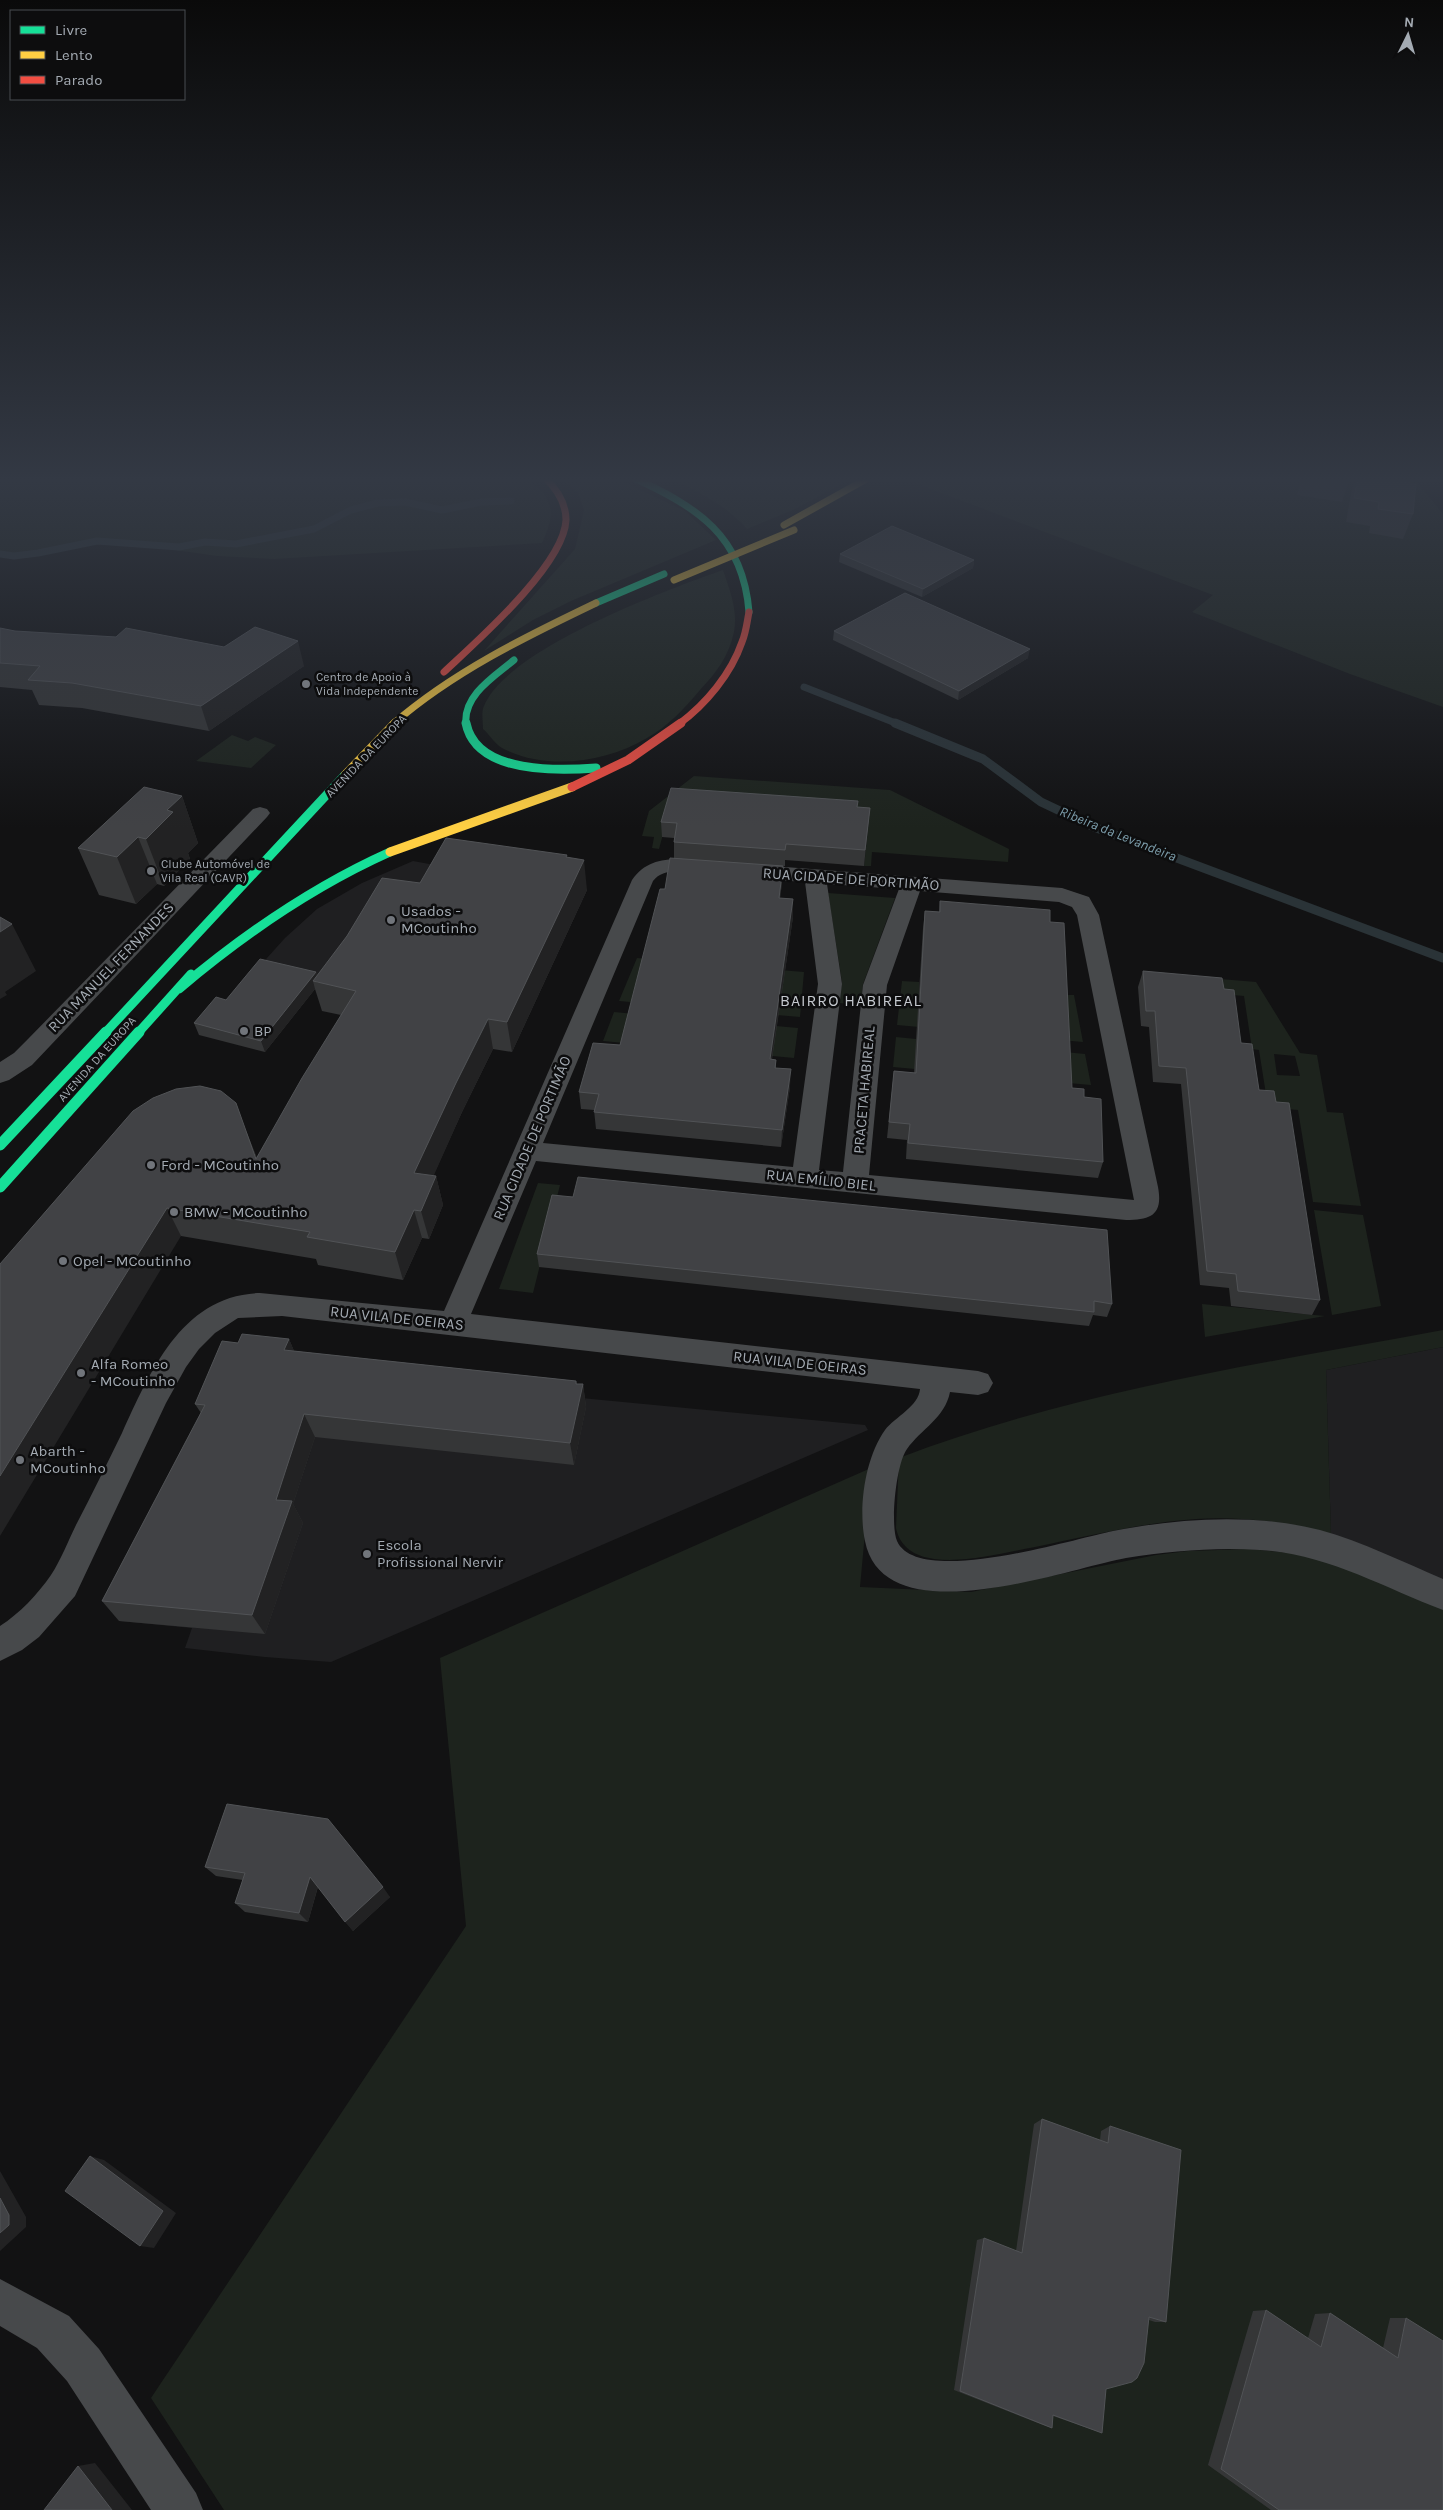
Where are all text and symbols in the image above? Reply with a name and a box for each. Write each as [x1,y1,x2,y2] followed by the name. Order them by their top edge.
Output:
[10,10,185,100] legend
[1383,10,1433,60] north arrow
[1403,14,1415,31] text: N
[55,21,87,39] text: Livre
[55,46,93,64] text: Lento
[55,71,102,89] text: Parado
[316,670,418,698] place label: Centro de Apoio à Vida Independente
[300,678,312,690] marker: Centro de Apoio à Vida Independente
[323,712,409,800] street label: AVENIDA DA EUROPA
[1057,803,1179,865] water label: Ribeira da Levandeira
[161,857,270,885] place label: Clube Automóvel de Vila Real (CAVR)
[762,864,940,894] street label: RUA CIDADE DE PORTIMÃO
[145,865,157,877] marker: Clube Automóvel de Vila Real (CAVR)
[44,898,178,1036] street label: RUA MANUEL FERNANDES
[401,902,477,937] place label: Usados - MCoutinho
[385,914,397,926] marker: Usados - MCoutinho
[780,991,922,1010] district label: BAIRRO HABIREAL
[55,1013,139,1104] street label: AVENIDA DA EUROPA
[254,1022,272,1040] place label: BP
[238,1025,250,1037] marker: BP
[849,1025,879,1155] street label: PRACETA HABIREAL
[489,1053,575,1223] street label: RUA CIDADE DE PORTIMÃO
[161,1156,279,1174] place label: Ford - MCoutinho
[145,1159,157,1171] marker: Ford - MCoutinho
[765,1165,877,1195] street label: RUA EMÍLIO BIEL
[184,1203,307,1221] place label: BMW - MCoutinho
[168,1206,180,1218] marker: BMW - MCoutinho
[73,1252,191,1270] place label: Opel - MCoutinho
[57,1255,69,1267] marker: Opel - MCoutinho
[329,1302,465,1334] street label: RUA VILA DE OEIRAS
[732,1347,868,1379] street label: RUA VILA DE OEIRAS
[91,1355,175,1390] place label: Alfa Romeo - MCoutinho
[75,1367,87,1379] marker: Alfa Romeo - MCoutinho
[30,1442,106,1477] place label: Abarth - MCoutinho
[14,1454,26,1466] marker: Abarth - MCoutinho
[377,1536,503,1571] place label: Escola Profissional Nervir
[361,1548,373,1560] marker: Escola Profissional Nervir

